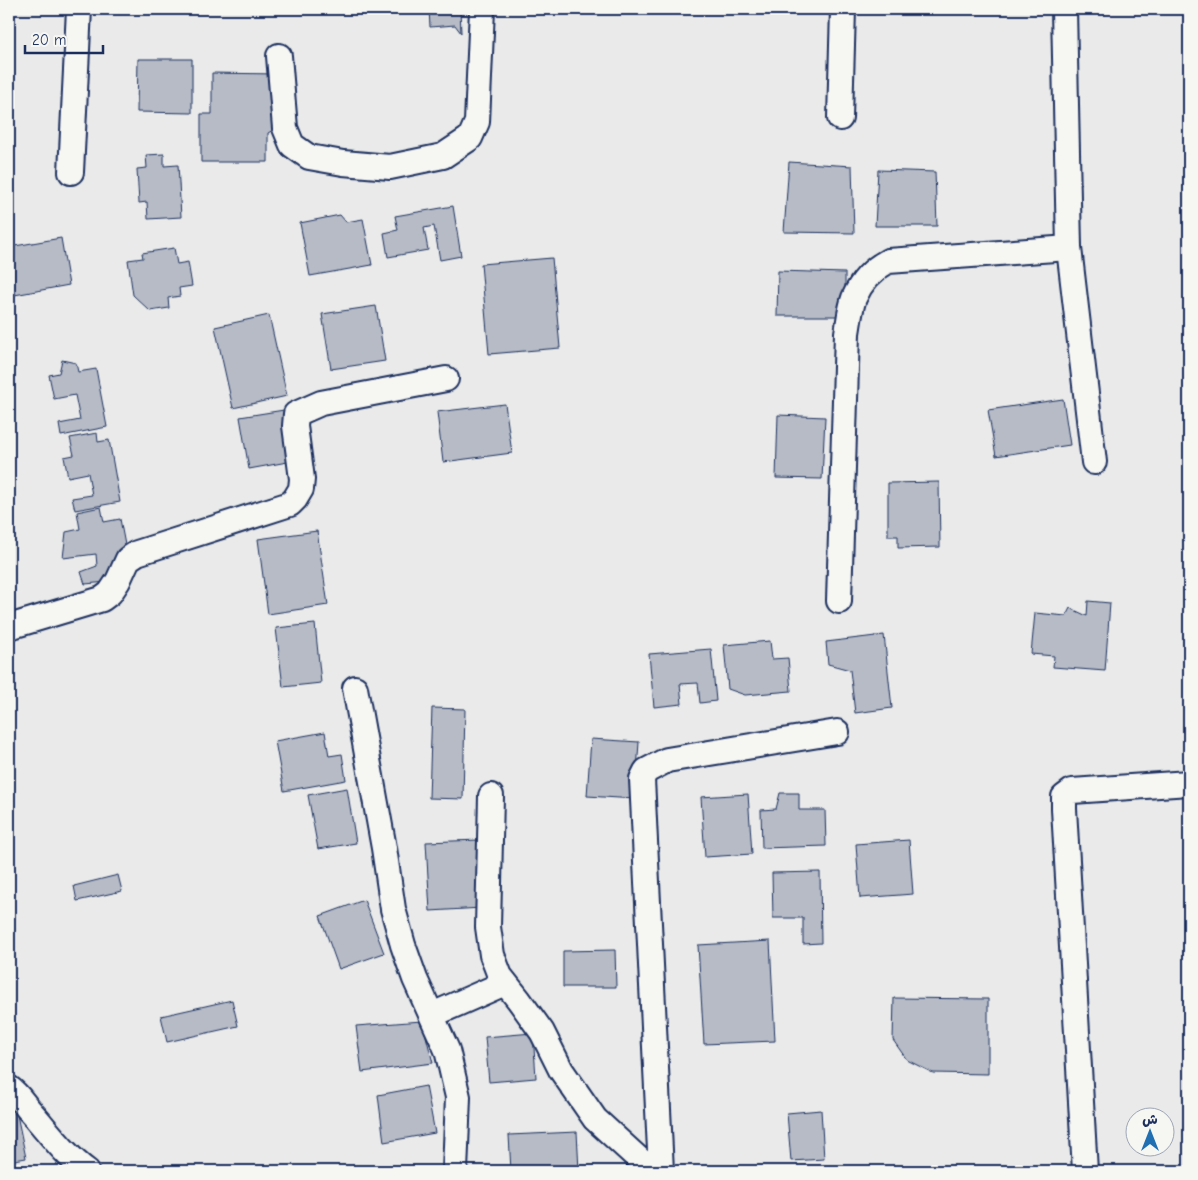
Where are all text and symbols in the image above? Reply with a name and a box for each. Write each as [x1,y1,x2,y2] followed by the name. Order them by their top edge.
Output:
[25,22,102,54] scale bar
[32,31,66,49] text: 20 m
[1126,1108,1176,1158] north arrow
[1142,1111,1158,1128] text: ش

